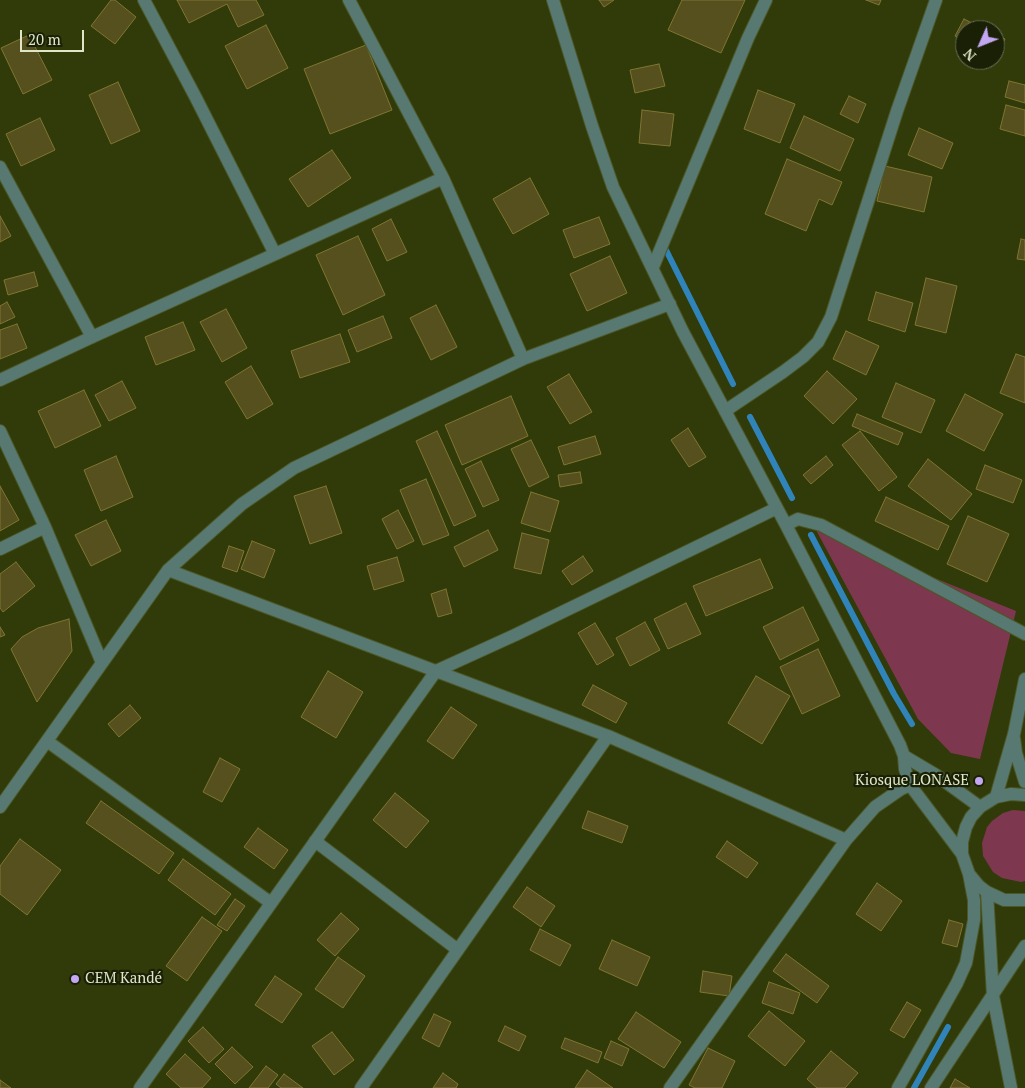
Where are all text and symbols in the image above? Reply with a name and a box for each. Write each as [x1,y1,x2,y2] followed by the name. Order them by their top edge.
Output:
[22,20,86,52] scale bar
[955,20,1005,70] north arrow
[28,29,61,49] text: 20 m
[959,45,980,65] text: N
[855,772,969,790] place label: Kiosque LONASE
[973,775,985,787] marker: Kiosque LONASE
[85,970,162,988] place label: CEM Kandé
[69,973,81,985] marker: CEM Kandé

